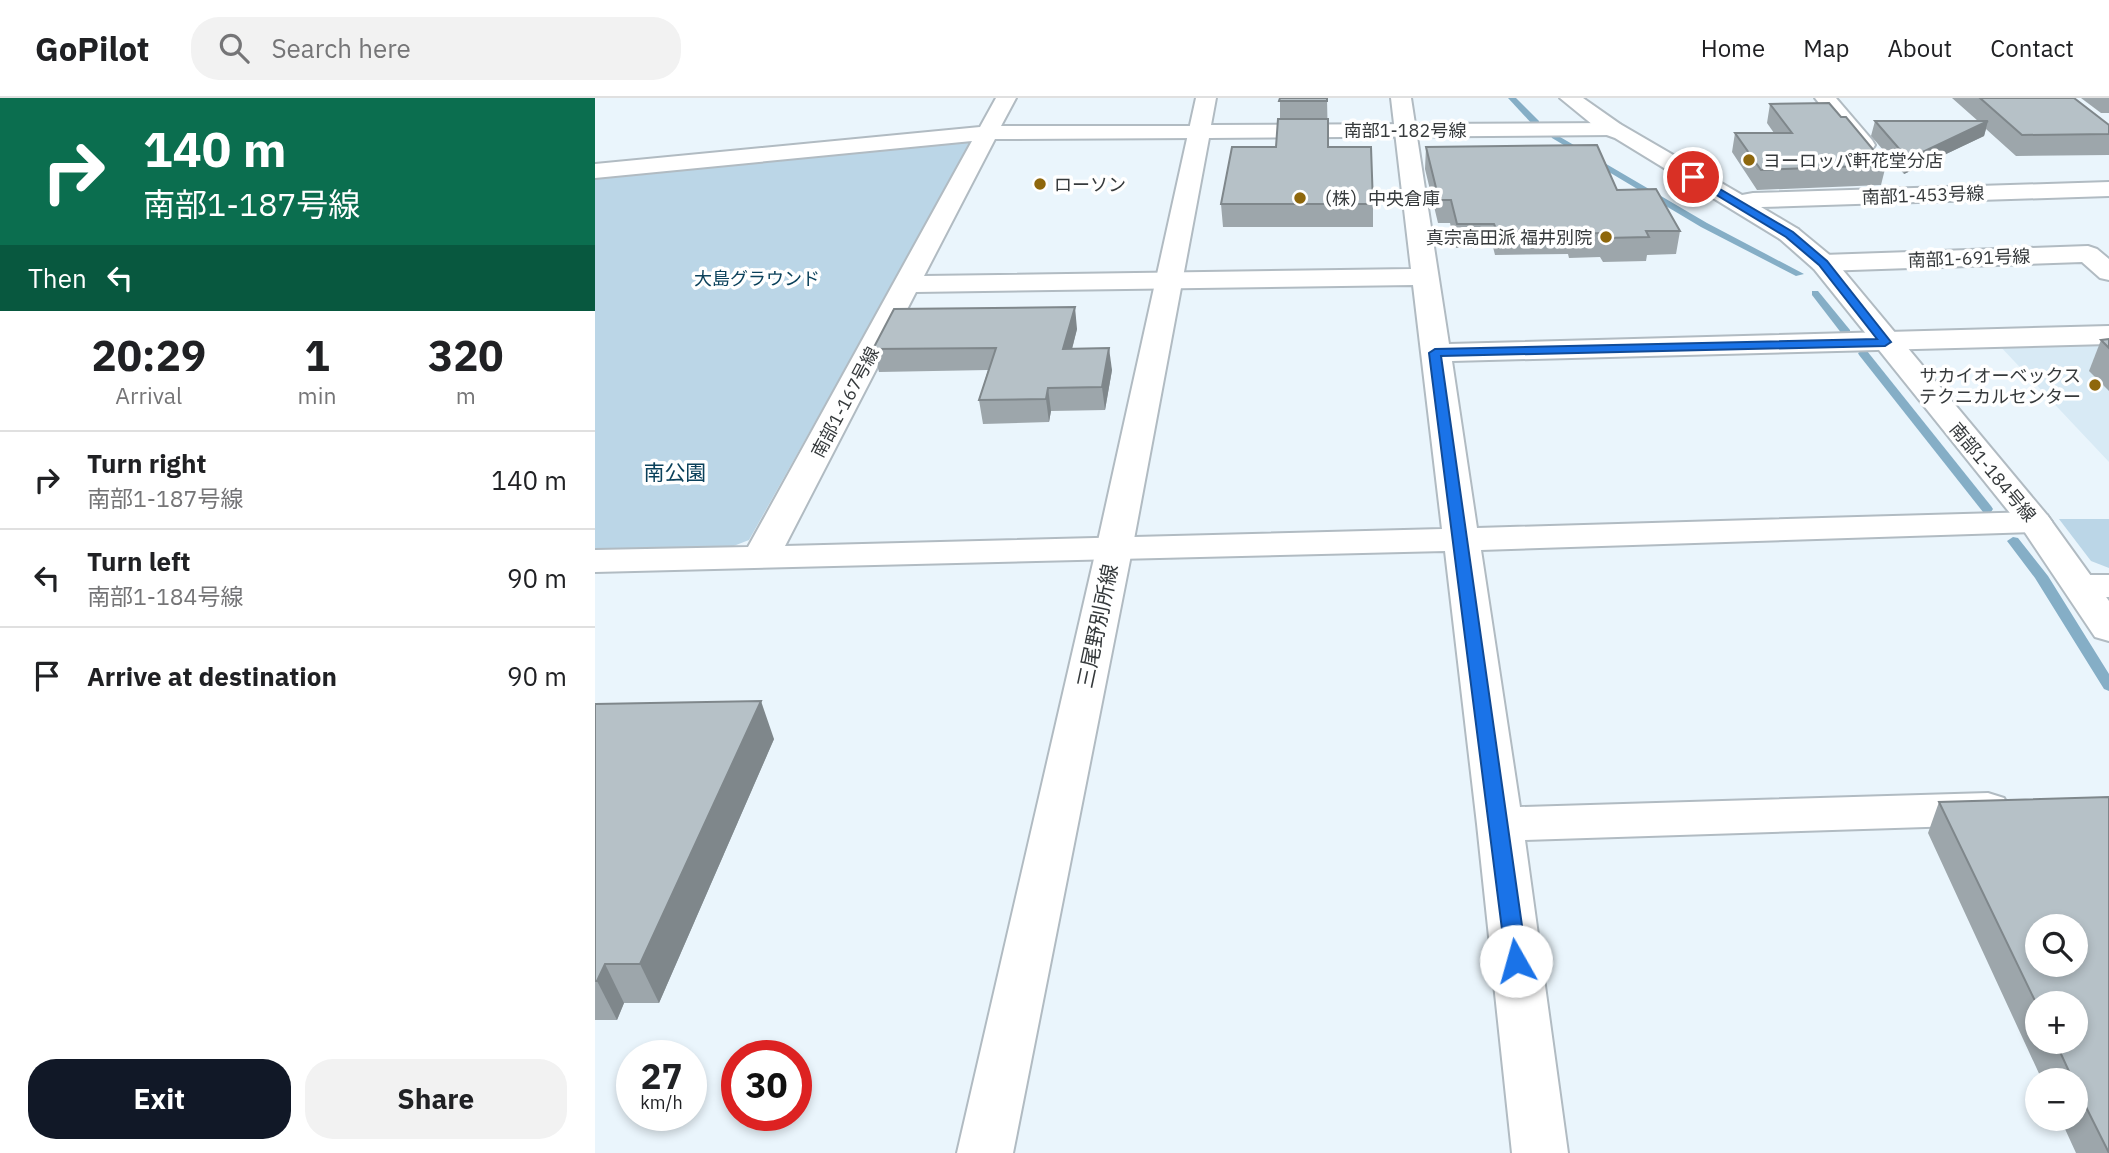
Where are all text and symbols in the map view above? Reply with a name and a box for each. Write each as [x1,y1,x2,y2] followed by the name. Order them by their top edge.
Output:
[191,17,681,80] search box
[35,27,149,70] text: GoPilot
[215,29,253,67] icon: search
[271,31,411,65] text: Search here
[1701,32,1765,64] text: Home
[1803,32,1849,64] text: Map
[1887,32,1952,64] text: About
[1990,32,2074,64] text: Contact
[143,117,287,180] text: 140 m
[1344,119,1466,142] street label: 南部1-182号線
[28,126,119,217] icon: right
[1663,147,1723,207] pin
[1763,149,1943,172] place label: ヨーロッパ軒花堂分店
[1741,152,1757,168] marker: ヨーロッパ軒花堂分店
[1674,158,1712,196] icon: arrive
[1054,173,1126,196] place label: ローソン
[1032,176,1048,192] marker: ローソン
[1861,181,1985,209] street label: 南部1-453号線
[143,183,361,225] text: 南部1-187号線
[1314,187,1440,210] place label: （株）中央倉庫
[1292,190,1308,206] marker: （株）中央倉庫
[1426,226,1592,249] place label: 真宗高田派 福井別院
[1598,229,1614,245] marker: 真宗高田派 福井別院
[1907,244,2031,272] street label: 南部1-691号線
[101,259,139,297] icon: left
[28,261,87,295] text: Then
[694,267,820,290] park label: 大島グラウンド
[91,328,206,383] text: 20:29
[304,328,330,383] text: 1
[428,328,504,383] text: 320
[806,343,884,461] street label: 南部1-167号線
[1919,364,2081,408] place label: サカイオーベックス テクニカルセンター
[2087,377,2103,393] marker: サカイオーベックス テクニカルセンター
[115,380,182,410] text: Arrival
[298,380,336,410] text: min
[456,380,476,410] text: m
[1945,418,2041,526] street label: 南部1-184号線
[87,446,206,480] text: Turn right
[644,458,707,486] park label: 南公園
[28,461,66,499] icon: right
[491,463,567,497] text: 140 m
[87,483,243,513] text: 南部1-187号線
[87,544,190,578] text: Turn left
[28,559,66,597] icon: left
[507,561,567,595] text: 90 m
[1070,561,1124,691] street label: 三尾野別所線
[87,581,243,611] text: 南部1-184号線
[28,657,66,695] icon: arrive
[87,659,337,693] text: Arrive at destination
[507,659,567,693] text: 90 m
[2025,914,2088,1131] map controls
[2025,914,2088,977] button: search
[1479,924,1553,998] position arrow
[2025,991,2088,1054] button: +
[721,1040,812,1131] speed limit sign: 30
[640,1053,683,1099] text: 27
[28,1059,291,1139] button: Exit
[305,1059,567,1139] button: Share
[2025,1068,2088,1131] button: −
[640,1091,683,1114] text: km/h

